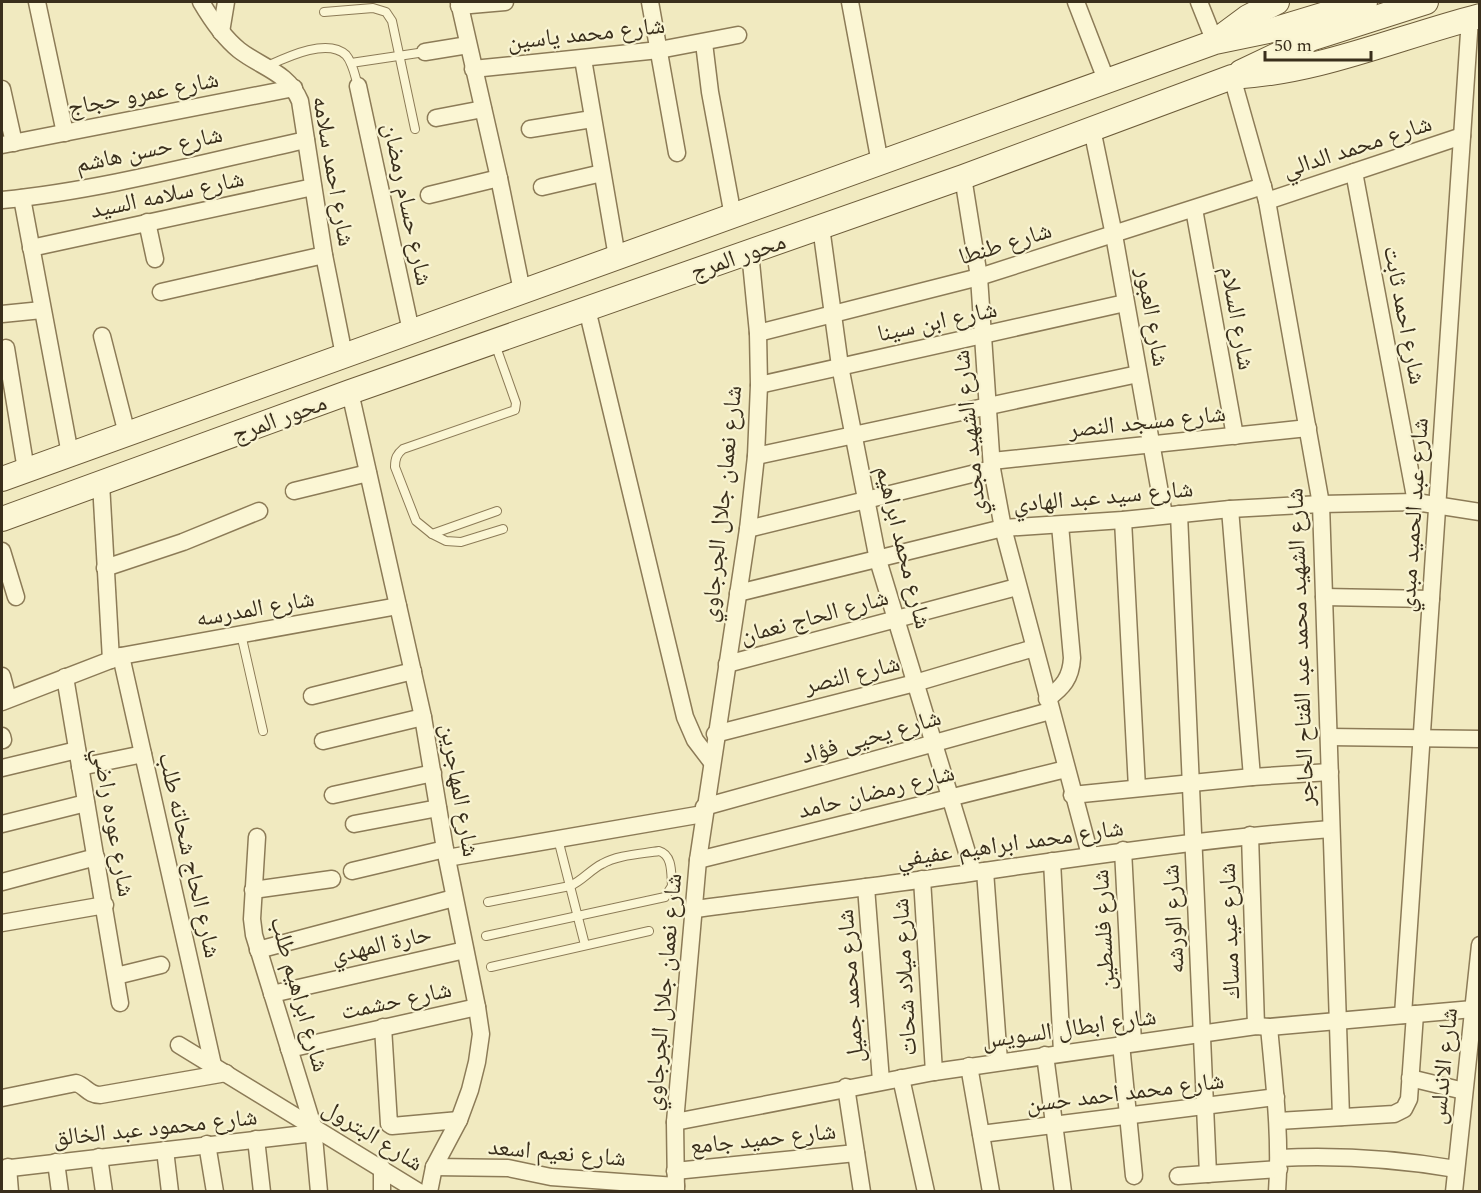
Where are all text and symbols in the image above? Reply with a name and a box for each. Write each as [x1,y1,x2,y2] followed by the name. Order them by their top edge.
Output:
[505,8,667,60] street label: شارع محمد ياسين
[1265,24,1372,62] scale bar
[1274,32,1312,59] text: 50 m
[65,62,222,126] street label: شارع عمرو حجاج
[302,93,364,249] street label: شارع احمد سلامه
[1278,106,1437,188] street label: شارع محمد الدالي
[72,117,226,183] street label: شارع حسن هاشم
[372,119,442,289] street label: شارع حسام رمضان
[87,161,248,229] street label: شارع سلامه السيد
[954,213,1056,275] street label: شارع طنطا
[686,224,791,290] street label: محور المرج
[1373,243,1435,388] street label: شارع احمد ثابت
[1210,263,1264,373] street label: شارع السلام
[1125,264,1178,369] street label: شارع العبور
[874,292,1000,352] street label: شارع ابن سينا
[943,348,997,518] street label: شارع الشهيد مجدي
[692,384,752,624] street label: شارع نعمان جلال الجرجاوي
[227,385,332,453] street label: محور المرج
[1066,396,1228,448] street label: شارع مسجد النصر
[1389,417,1439,614] street label: شارع عبد الحميد مبدي
[865,462,941,633] street label: شارع محمد ابراهيم
[1011,471,1195,523] street label: شارع سيد عبد الهادي
[1277,487,1325,808] street label: شارع الشهيد محمد عبد الفتاح الحاجر
[736,580,892,654] street label: شارع الحاج نعمان
[193,581,317,637] street label: شارع المدرسه
[799,646,904,705] street label: شارع النصر
[797,700,945,774] street label: شارع يحيى فؤاد
[430,721,488,860] street label: شارع المهاجرين
[82,745,144,900] street label: شارع عوده راضي
[148,749,230,962] street label: شارع الحاج شحاته طلب
[794,755,958,829] street label: شارع رمضان حامد
[894,810,1126,878] street label: شارع محمد ابراهيم عفيفي
[1210,862,1250,1000] street label: شارع عيد مساك
[1153,863,1195,975] street label: شارع الورشه
[1083,868,1125,991] street label: شارع فلسطين
[636,872,692,1112] street label: شارع نعمان جلال الجرجاوي
[883,897,927,1057] street label: شارع ميلاد شحات
[828,908,874,1064] street label: شارع محمد جميل
[260,912,338,1076] street label: شارع ابراهيم طلب
[327,916,435,974] street label: حارة المهدي
[338,972,455,1030] street label: شارع حشمت
[980,999,1159,1059] street label: شارع ابطال السويس
[1420,1006,1468,1126] street label: شارع الاندلس
[1024,1063,1226,1123] street label: شارع محمد احمد حسن
[315,1091,430,1181] street label: شارع البترول
[51,1099,259,1157] street label: شارع محمود عبد الخالق
[688,1113,838,1165] street label: شارع حميد جامع
[486,1129,627,1177] street label: شارع نعيم اسعد

